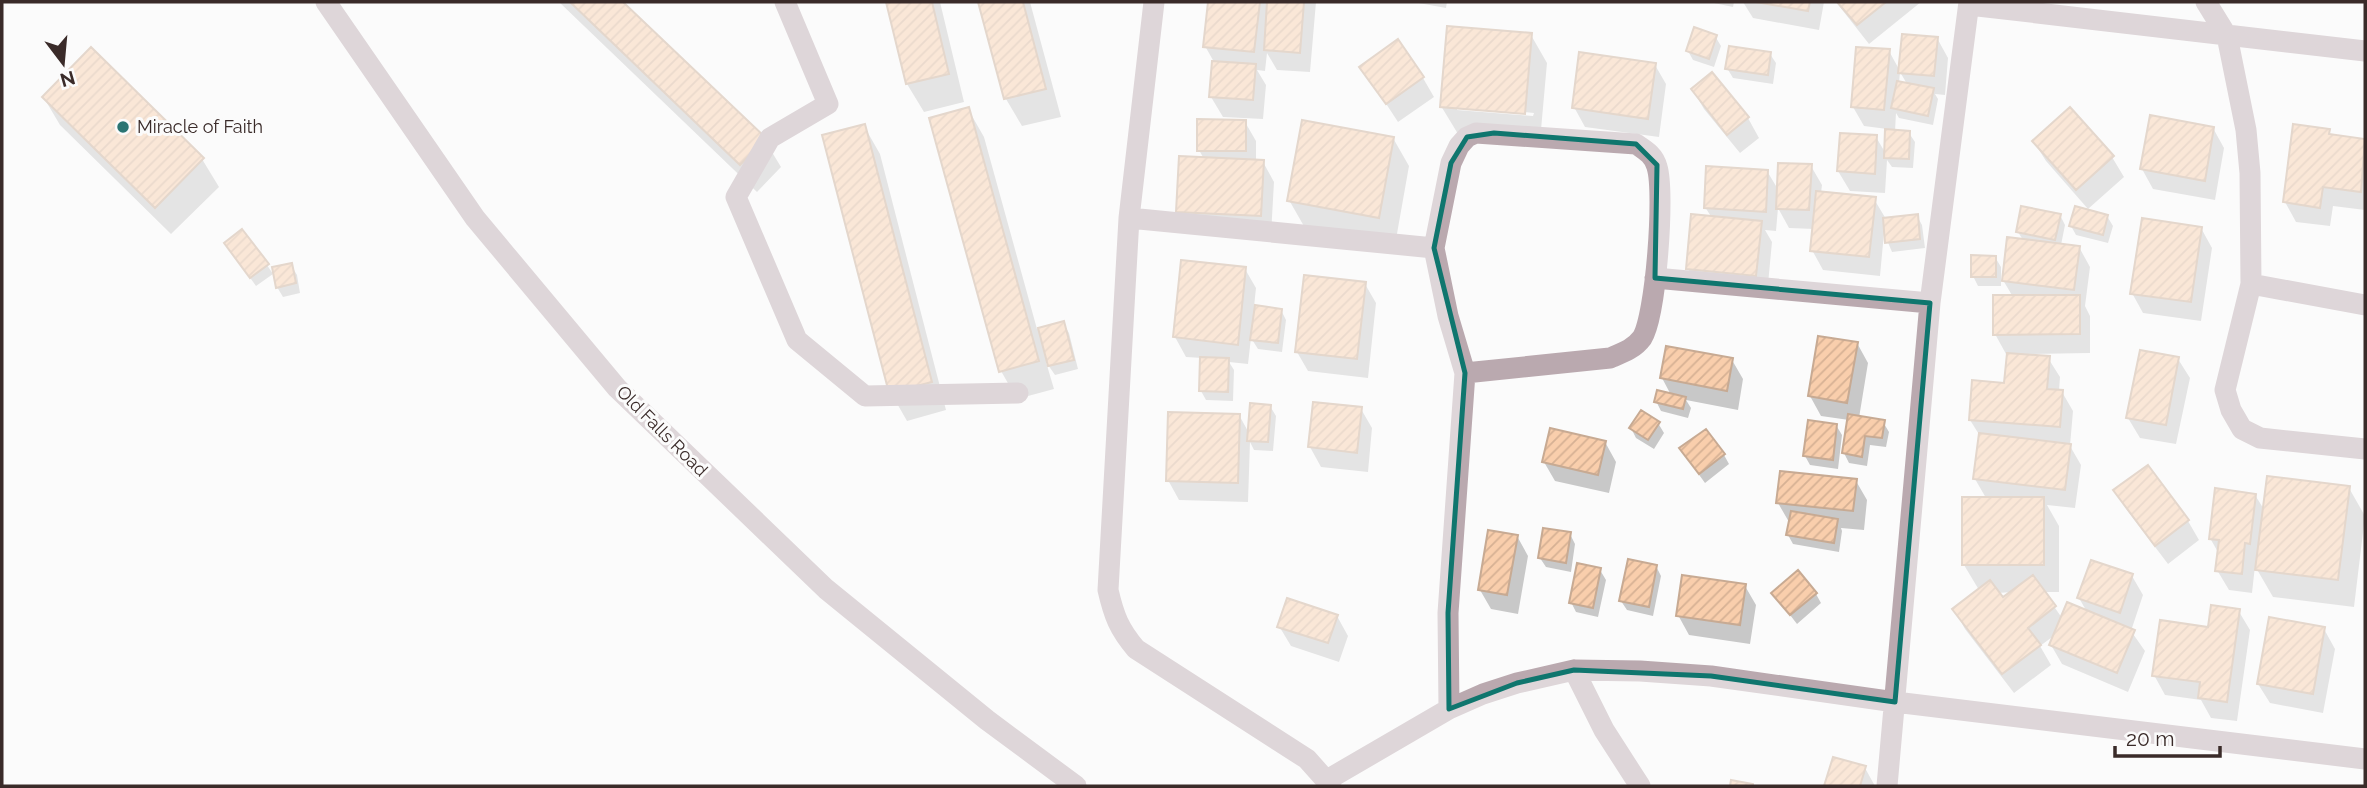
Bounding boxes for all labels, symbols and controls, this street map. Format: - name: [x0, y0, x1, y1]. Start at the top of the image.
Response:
- north arrow: [28, 28, 98, 98]
- text: N: [58, 67, 78, 92]
- place label: Miracle of Faith: [137, 116, 263, 137]
- marker: Miracle of Faith: [115, 119, 131, 135]
- street label: Old Falls Road: [613, 381, 712, 480]
- scale bar: [2115, 714, 2220, 758]
- text: 20 m: [2126, 726, 2174, 751]

